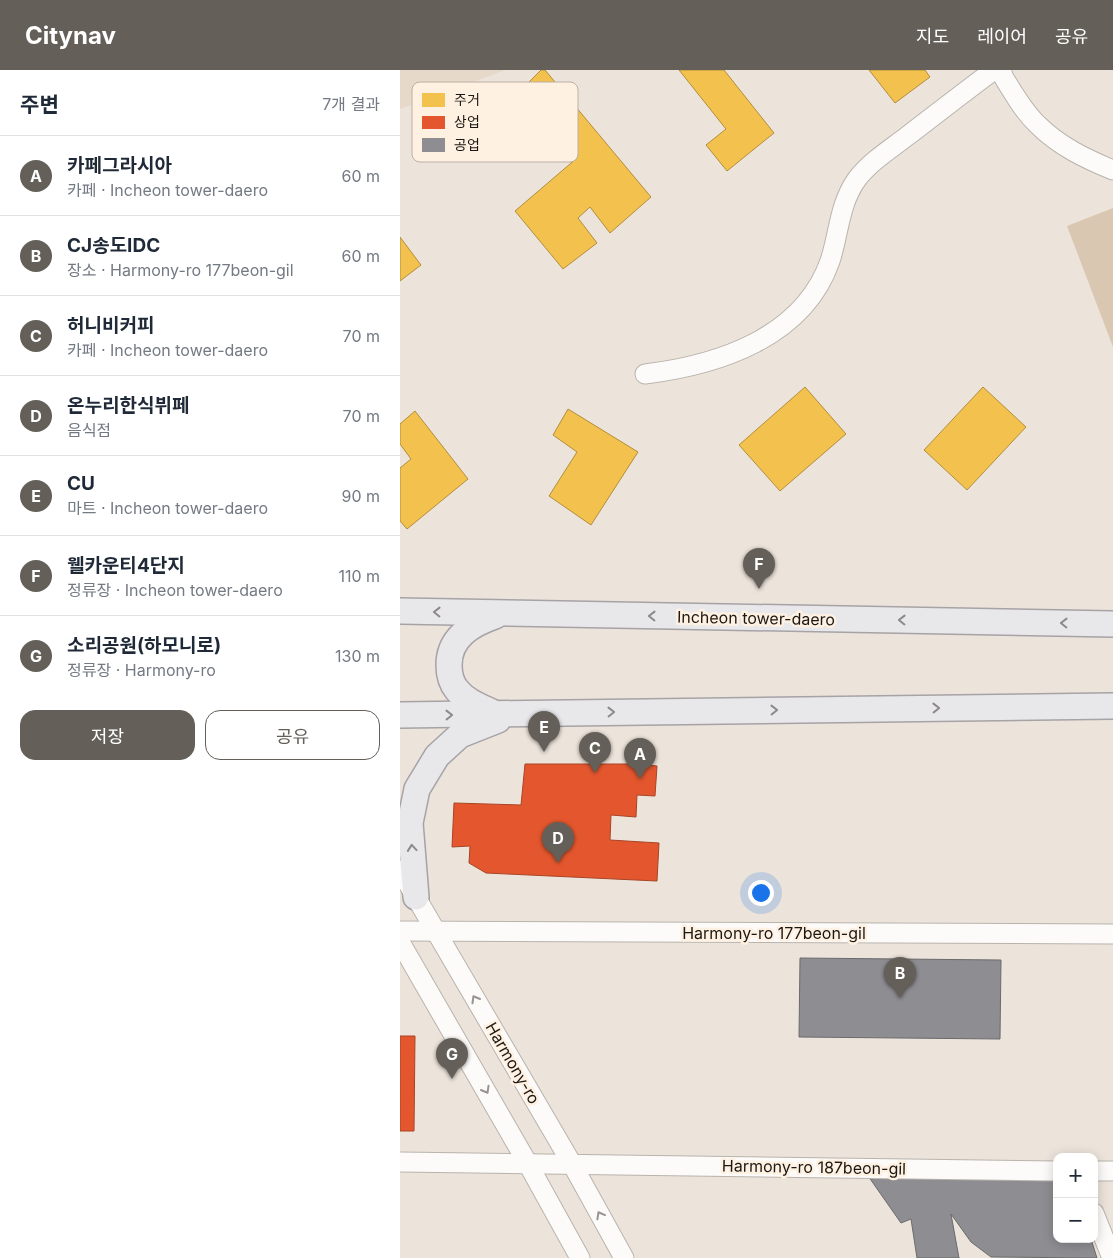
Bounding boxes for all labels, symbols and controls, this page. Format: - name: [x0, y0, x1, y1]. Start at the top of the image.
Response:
- text: Citynav: [25, 21, 116, 50]
- text: 지도: [916, 26, 949, 47]
- text: 레이어: [977, 26, 1027, 47]
- text: 공유: [1055, 26, 1088, 47]
- legend: [412, 82, 578, 162]
- text: 주거: [454, 91, 480, 108]
- text: 주변: [20, 92, 59, 117]
- text: 7개 결과: [322, 94, 380, 114]
- text: 상업: [454, 113, 480, 130]
- text: 공업: [454, 136, 480, 153]
- text: 카페그라시아: [67, 154, 172, 177]
- text: A: [30, 166, 42, 186]
- text: 60 m: [341, 166, 380, 186]
- text: 카페 · Incheon tower-daero: [67, 180, 268, 200]
- text: CJ송도IDC: [67, 234, 160, 257]
- text: B: [31, 246, 41, 266]
- text: 60 m: [341, 246, 380, 266]
- text: 장소 · Harmony-ro 177beon-gil: [67, 260, 294, 280]
- text: 허니비커피: [67, 314, 154, 337]
- text: C: [30, 326, 42, 346]
- text: 70 m: [343, 326, 380, 346]
- text: 카페 · Incheon tower-daero: [67, 340, 268, 360]
- text: 온누리한식뷔페: [67, 394, 189, 417]
- text: D: [30, 406, 42, 426]
- text: 70 m: [343, 406, 380, 426]
- text: 음식점: [67, 420, 111, 440]
- text: CU: [67, 472, 95, 495]
- text: E: [31, 486, 41, 506]
- text: 90 m: [341, 486, 380, 506]
- text: 마트 · Incheon tower-daero: [67, 498, 268, 518]
- pin: F: [743, 548, 775, 589]
- text: 웰카운티4단지: [67, 554, 185, 577]
- text: F: [31, 566, 41, 586]
- text: 110 m: [338, 566, 380, 586]
- text: 정류장 · Incheon tower-daero: [67, 580, 283, 600]
- one-way arrow: [433, 607, 440, 617]
- street label: Incheon tower-daero: [677, 607, 835, 629]
- one-way arrow: [648, 611, 656, 621]
- one-way arrow: [898, 615, 906, 625]
- one-way arrow: [1060, 618, 1068, 628]
- text: 소리공원(하모니로): [67, 634, 221, 657]
- text: G: [30, 646, 42, 666]
- text: 130 m: [335, 646, 380, 666]
- text: 정류장 · Harmony-ro: [67, 660, 216, 680]
- one-way arrow: [932, 703, 940, 713]
- one-way arrow: [770, 705, 778, 715]
- one-way arrow: [608, 707, 615, 717]
- button: 저장: [20, 710, 195, 760]
- button: 공유: [205, 710, 380, 760]
- one-way arrow: [445, 710, 453, 720]
- pin: E: [528, 711, 560, 752]
- pin: C: [579, 732, 611, 773]
- pin: A: [624, 738, 656, 779]
- pin: D: [542, 822, 574, 863]
- one-way arrow: [406, 844, 417, 852]
- your location: [748, 880, 774, 906]
- street label: Harmony-ro 177beon-gil: [682, 923, 866, 943]
- pin: B: [884, 957, 916, 998]
- one-way arrow: [472, 995, 482, 1004]
- street label: Harmony-ro: [482, 1019, 544, 1107]
- pin: G: [436, 1038, 468, 1079]
- one-way arrow: [479, 1084, 489, 1093]
- map controls: [1053, 1153, 1098, 1243]
- button: +: [1053, 1153, 1098, 1198]
- street label: Harmony-ro 187beon-gil: [722, 1155, 906, 1179]
- button: −: [1053, 1198, 1098, 1243]
- one-way arrow: [596, 1212, 606, 1221]

